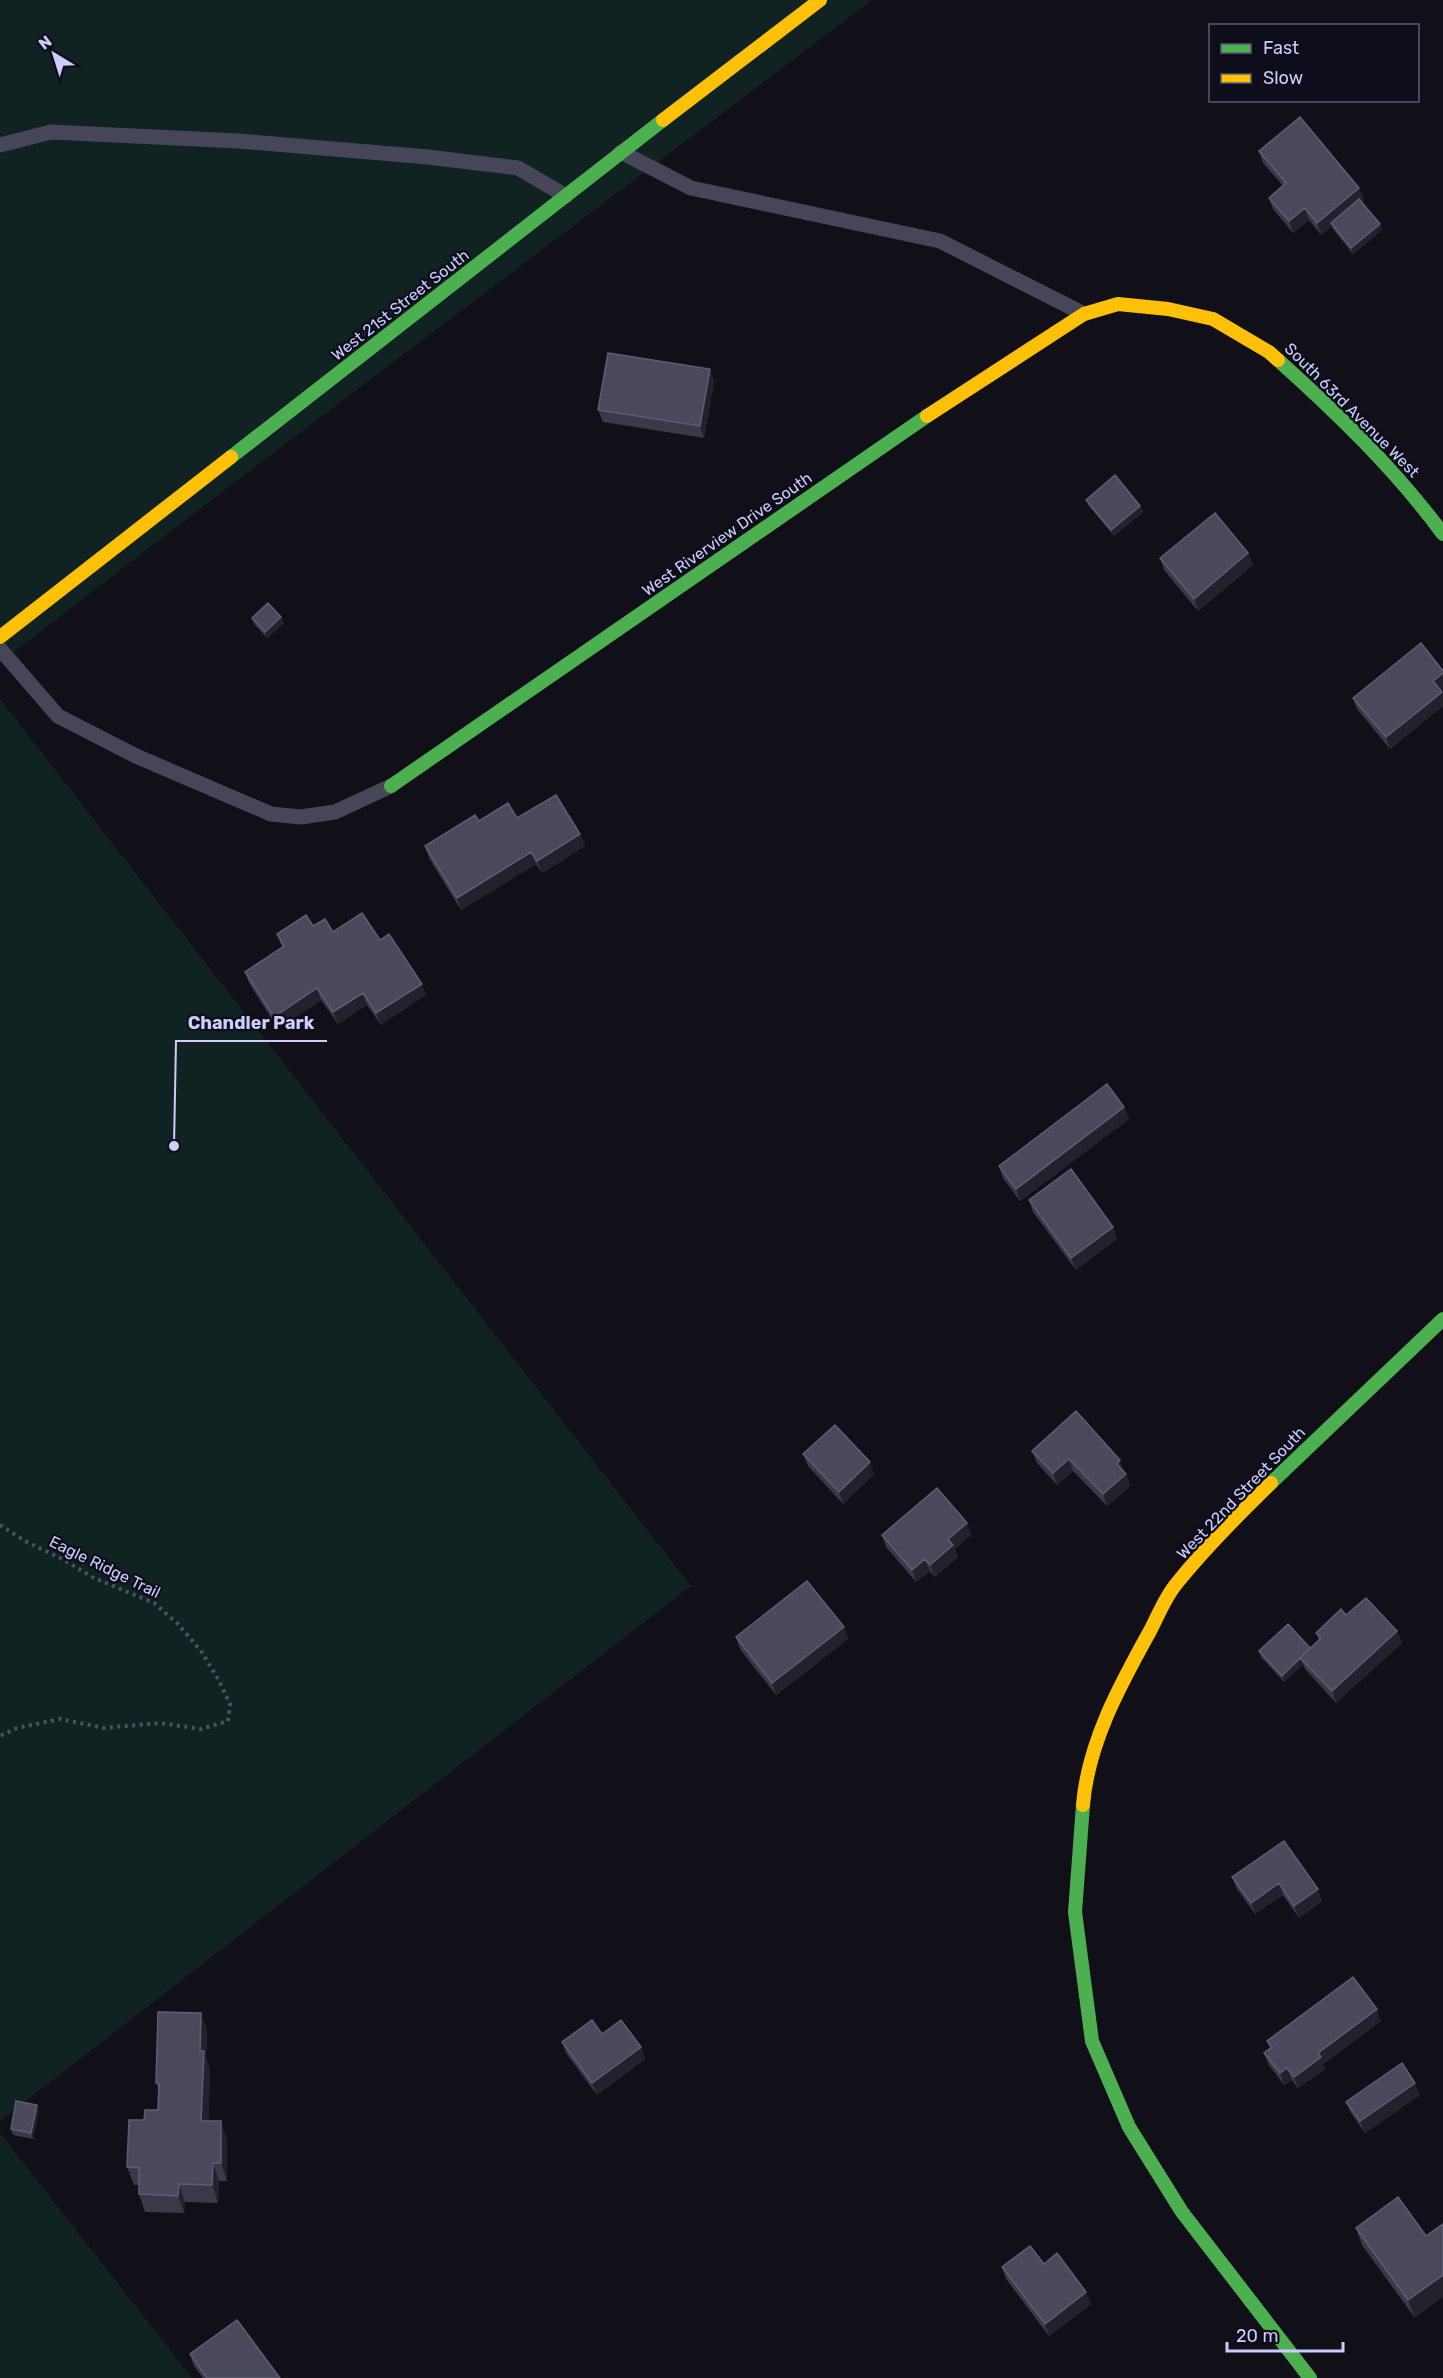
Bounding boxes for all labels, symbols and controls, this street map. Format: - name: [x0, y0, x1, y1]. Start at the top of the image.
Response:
- north arrow: [24, 24, 84, 84]
- legend: [1209, 24, 1419, 102]
- text: N: [35, 32, 55, 54]
- text: Fast: [1263, 37, 1299, 59]
- text: Slow: [1263, 67, 1303, 89]
- street label: West 21st Street South: [327, 245, 473, 365]
- street label: South 63rd Avenue West: [1281, 339, 1423, 481]
- street label: West Riverview Drive South: [638, 468, 816, 600]
- callout: Chandler Park: [176, 1005, 327, 1041]
- text: Chandler Park: [188, 1012, 315, 1034]
- street label: West 22nd Street South: [1173, 1423, 1309, 1563]
- street label: Eagle Ridge Trail: [46, 1532, 164, 1602]
- scale bar: [1227, 2315, 1342, 2353]
- text: 20 m: [1236, 2325, 1278, 2347]

